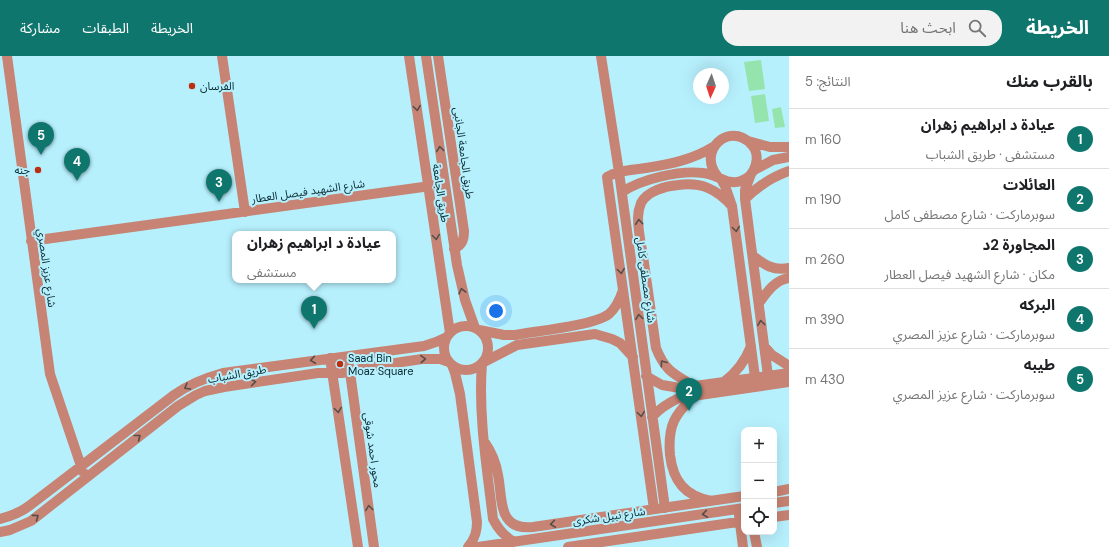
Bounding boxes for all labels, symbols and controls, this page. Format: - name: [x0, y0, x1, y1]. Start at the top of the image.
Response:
- search box: [722, 10, 1002, 46]
- text: الخريطة: [1026, 15, 1089, 40]
- icon: search: [966, 17, 988, 39]
- text: ابحث هنا: [900, 18, 956, 38]
- text: مشاركة: [20, 19, 60, 37]
- text: الطبقات: [82, 19, 129, 37]
- text: الخريطة: [151, 19, 193, 37]
- north arrow: [693, 68, 729, 104]
- text: بالقرب منك: [1006, 70, 1093, 92]
- text: النتائج: 5: [805, 73, 851, 90]
- place label: الفرسان: [200, 79, 234, 93]
- marker: الفرسان: [187, 81, 197, 91]
- one-way arrow: [412, 105, 421, 112]
- street label: طريق الجامعة الجانبى: [451, 106, 477, 200]
- text: عيادة د ابراهيم زهران: [921, 115, 1055, 135]
- pin: 5: [28, 122, 54, 155]
- text: 160 m: [805, 131, 841, 148]
- text: 1: [1078, 131, 1082, 148]
- one-way arrow: [436, 146, 445, 152]
- text: مستشفى · طريق الشباب: [926, 146, 1055, 163]
- pin: 4: [64, 148, 90, 181]
- place label: جنه: [14, 163, 31, 177]
- street label: طريق الجامعة: [429, 163, 453, 223]
- marker: جنه: [33, 165, 43, 175]
- pin: 3: [206, 169, 232, 202]
- text: العائلات: [1003, 175, 1055, 195]
- street label: شارع الشهيد فيصل العطار: [249, 176, 366, 207]
- text: 190 m: [805, 191, 841, 208]
- text: 2: [1076, 191, 1084, 208]
- text: سوبرماركت · شارع مصطفى كامل: [885, 206, 1055, 223]
- one-way arrow: [634, 219, 643, 225]
- one-way arrow: [731, 226, 740, 232]
- street label: شارع عزيز المصري: [32, 228, 60, 309]
- popup: [232, 231, 396, 283]
- text: عيادة د ابراهيم زهران: [247, 233, 381, 253]
- one-way arrow: [431, 234, 440, 240]
- text: المجاورة 2د: [982, 235, 1055, 255]
- street label: شارع مصطفى كامل: [632, 236, 659, 324]
- text: 260 m: [805, 251, 845, 268]
- text: 3: [1076, 251, 1084, 268]
- text: مستشفى: [247, 264, 297, 281]
- text: مكان · شارع الشهيد فيصل العطار: [884, 266, 1055, 283]
- one-way arrow: [616, 268, 625, 274]
- one-way arrow: [459, 288, 467, 294]
- text: البركه: [1019, 295, 1055, 315]
- pin: 1: [301, 296, 327, 329]
- your location: [486, 301, 506, 321]
- text: 390 m: [805, 311, 844, 328]
- text: 4: [1076, 311, 1084, 328]
- one-way arrow: [635, 314, 644, 320]
- one-way arrow: [757, 320, 766, 326]
- text: سوبرماركت · شارع عزيز المصري: [893, 326, 1055, 343]
- place label: Saad Bin Moaz Square: [348, 351, 413, 378]
- one-way arrow: [420, 354, 426, 363]
- one-way arrow: [310, 355, 316, 364]
- text: طيبه: [1024, 355, 1055, 375]
- marker: Saad Bin Moaz Square: [335, 359, 345, 369]
- one-way arrow: [661, 360, 668, 367]
- street label: طريق الشباب: [207, 362, 267, 386]
- text: 430 m: [805, 371, 845, 388]
- text: 5: [1076, 371, 1084, 388]
- one-way arrow: [250, 378, 256, 387]
- pin: 2: [676, 378, 702, 411]
- one-way arrow: [184, 382, 191, 390]
- text: سوبرماركت · شارع عزيز المصري: [893, 386, 1055, 403]
- one-way arrow: [333, 407, 342, 414]
- street label: محور احمد شوقى: [361, 411, 385, 489]
- one-way arrow: [636, 411, 645, 417]
- map controls: [741, 427, 777, 535]
- button: +: [741, 427, 777, 463]
- one-way arrow: [134, 435, 141, 442]
- button: −: [741, 463, 777, 499]
- button: locate: [741, 499, 777, 535]
- street label: شارع نبيل شكرى: [572, 504, 647, 529]
- one-way arrow: [365, 505, 374, 511]
- one-way arrow: [702, 509, 708, 518]
- one-way arrow: [31, 515, 38, 522]
- one-way arrow: [550, 519, 556, 528]

